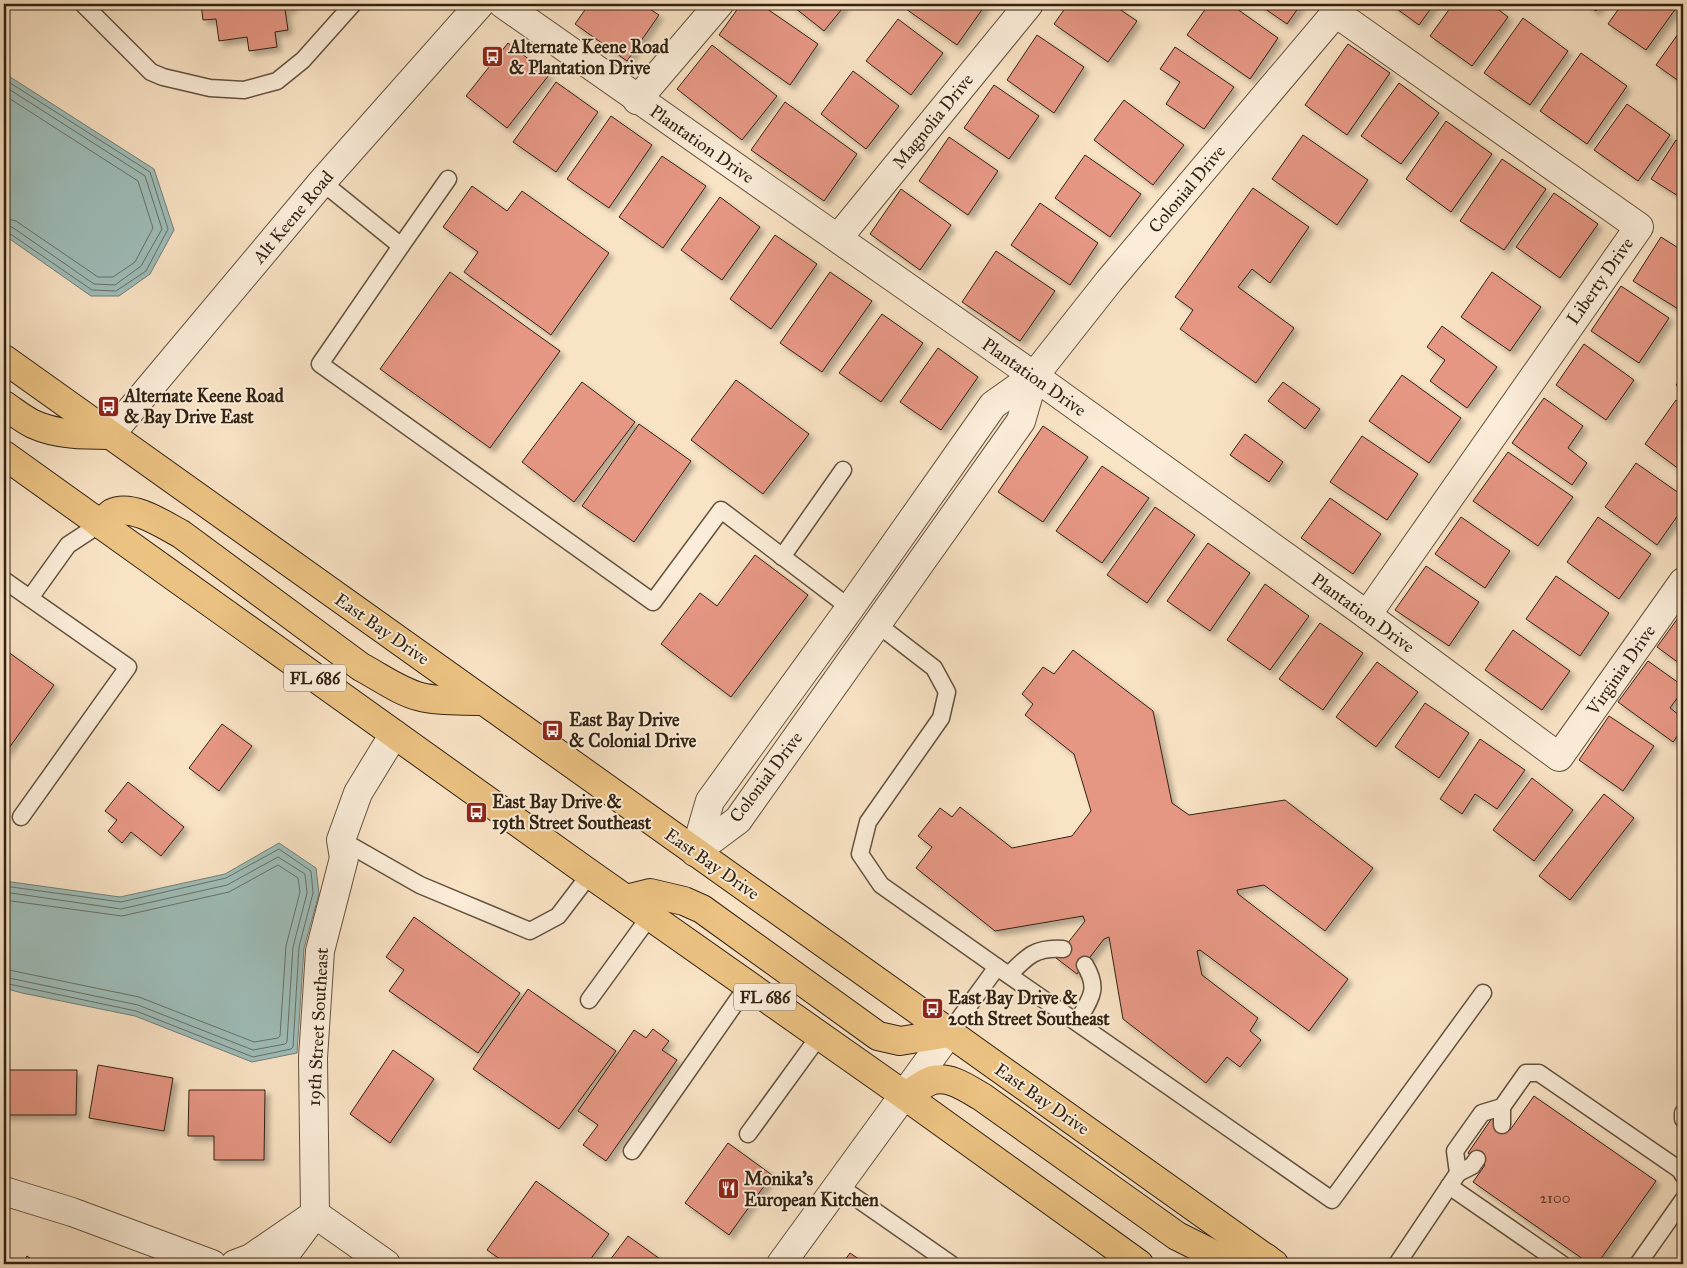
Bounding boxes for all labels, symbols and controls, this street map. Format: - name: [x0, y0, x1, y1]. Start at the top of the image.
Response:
- place label: Alternate Keene Road & Plantation Drive: [508, 36, 670, 79]
- bus stop icon: Alternate Keene Road & Plantation Drive: [481, 45, 505, 69]
- street label: Magnolia Drive: [888, 69, 979, 174]
- street label: Plantation Drive: [646, 100, 758, 188]
- street label: Colonial Drive: [1144, 141, 1230, 237]
- street label: Alt Keene Road: [247, 166, 338, 269]
- street label: Liberty Drive: [1562, 233, 1638, 329]
- street label: Plantation Drive: [978, 333, 1090, 421]
- place label: Alternate Keene Road & Bay Drive East: [123, 385, 285, 429]
- bus stop icon: Alternate Keene Road & Bay Drive East: [96, 394, 120, 418]
- street label: Plantation Drive: [1307, 568, 1419, 658]
- street label: East Bay Drive: [330, 588, 434, 670]
- street label: Virginia Drive: [1581, 621, 1661, 721]
- road number: FL 686: [284, 664, 346, 691]
- place label: East Bay Drive & Colonial Drive: [569, 709, 697, 752]
- bus stop icon: East Bay Drive & Colonial Drive: [541, 718, 565, 742]
- street label: Colonial Drive: [725, 727, 807, 827]
- place label: East Bay Drive & 19th Street Southeast: [492, 791, 652, 835]
- bus stop icon: East Bay Drive & 19th Street Southeast: [464, 800, 488, 824]
- street label: East Bay Drive: [660, 823, 764, 905]
- street label: 19th Street Southeast: [303, 946, 333, 1107]
- road number: FL 686: [734, 984, 796, 1010]
- place label: East Bay Drive & 20th Street Southeast: [948, 987, 1110, 1030]
- bus stop icon: East Bay Drive & 20th Street Southeast: [920, 996, 944, 1020]
- street label: East Bay Drive: [990, 1058, 1094, 1140]
- place label: Monika's European Kitchen: [744, 1168, 879, 1212]
- restaurant icon: Monika's European Kitchen: [716, 1177, 740, 1201]
- house number: 2100: [1540, 1189, 1570, 1207]

